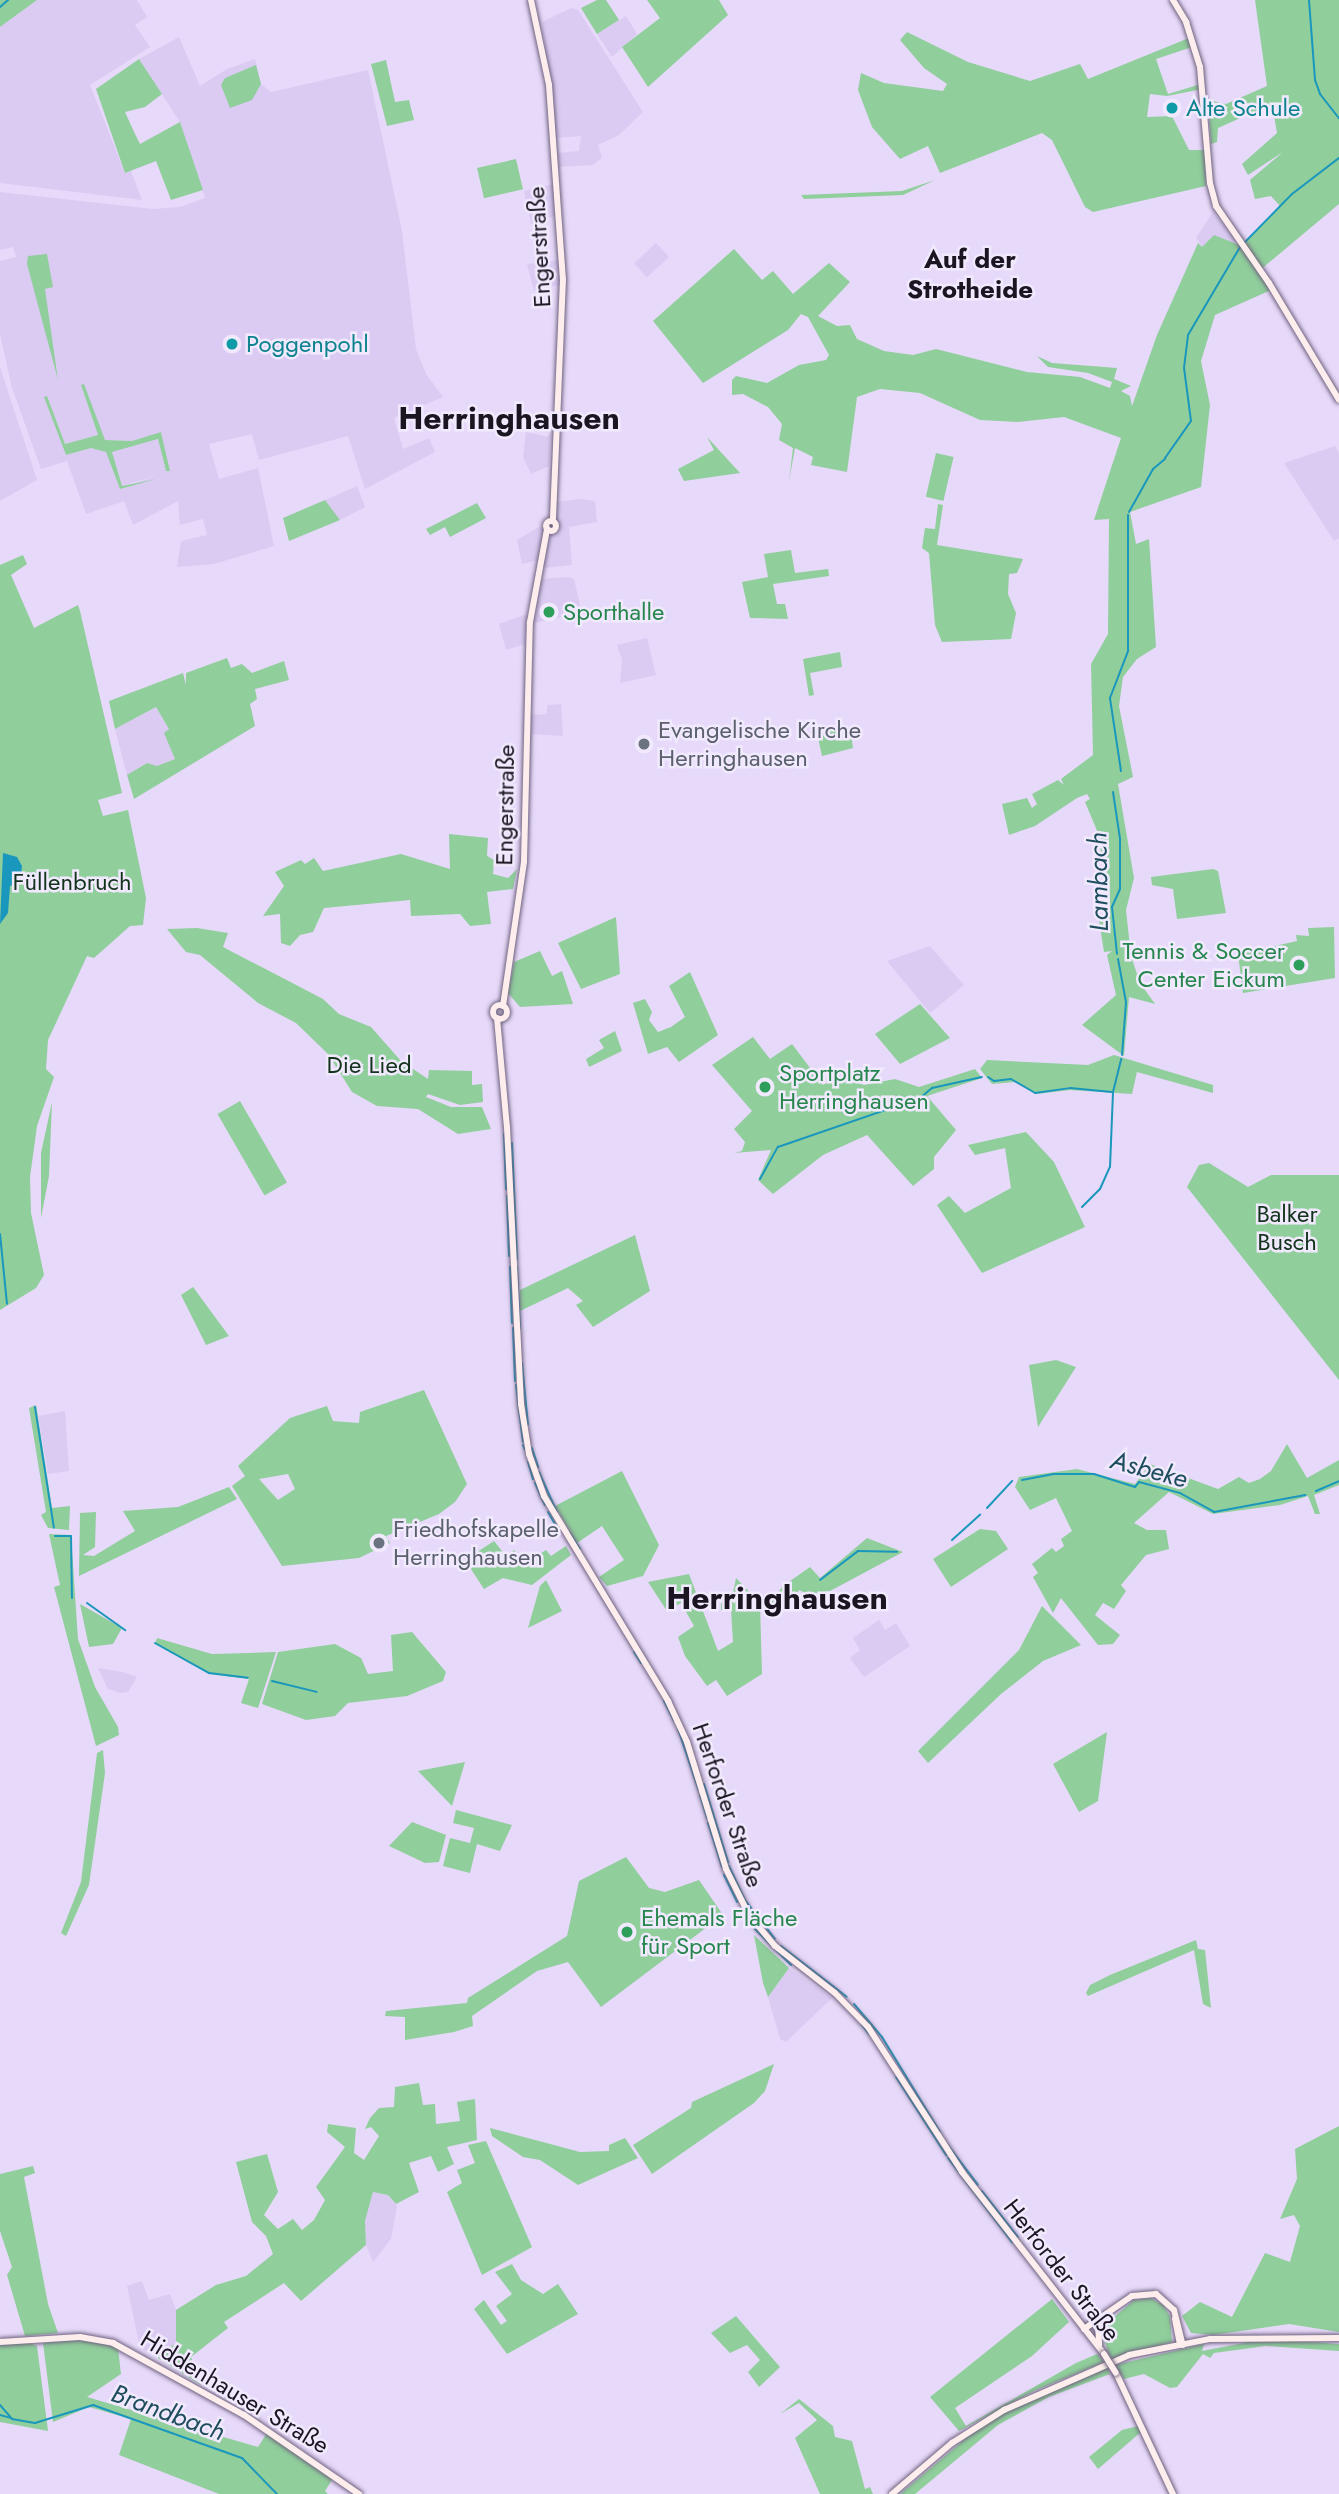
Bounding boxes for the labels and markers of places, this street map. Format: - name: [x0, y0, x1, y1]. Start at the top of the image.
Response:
- place label: Alte Schule: [1186, 94, 1300, 122]
- marker: Alte Schule: [1164, 100, 1180, 116]
- place label: Poggenpohl: [246, 330, 369, 358]
- marker: Poggenpohl: [224, 336, 240, 352]
- place label: Sporthalle: [563, 598, 664, 626]
- marker: Sporthalle: [541, 604, 557, 620]
- place label: Evangelische Kirche Herringhausen: [658, 716, 861, 772]
- marker: Evangelische Kirche Herringhausen: [636, 736, 652, 752]
- place label: Tennis & Soccer Center Eickum: [1122, 937, 1285, 993]
- marker: Tennis & Soccer Center Eickum: [1291, 957, 1307, 973]
- place label: Sportplatz Herringhausen: [779, 1059, 929, 1115]
- marker: Sportplatz Herringhausen: [757, 1079, 773, 1095]
- place label: Friedhofskapelle Herringhausen: [393, 1515, 559, 1571]
- marker: Friedhofskapelle Herringhausen: [371, 1535, 387, 1551]
- place label: Ehemals Fläche für Sport: [641, 1904, 797, 1960]
- marker: Ehemals Fläche für Sport: [619, 1924, 635, 1940]

